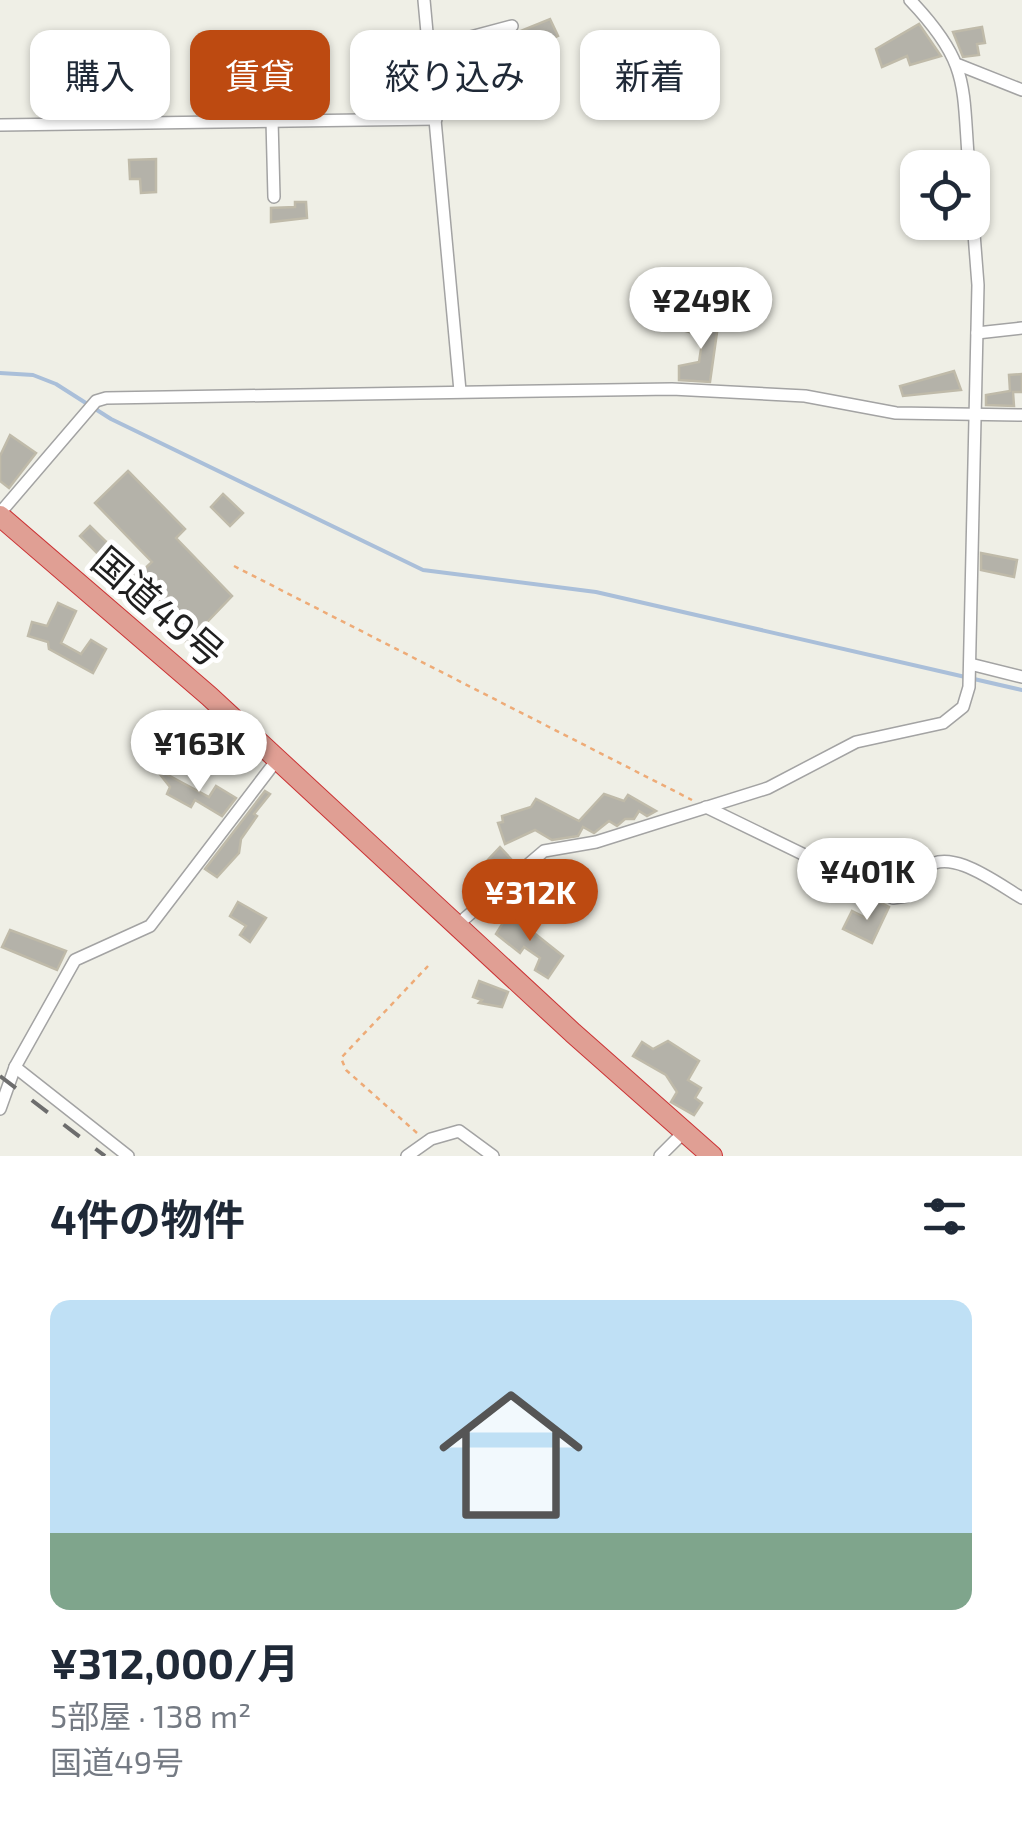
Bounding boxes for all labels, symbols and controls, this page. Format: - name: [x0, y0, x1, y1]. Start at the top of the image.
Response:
- chip: 購入: [30, 30, 170, 120]
- chip: 賃貸: [190, 30, 330, 120]
- chip: 絞り込み: [350, 30, 560, 120]
- chip: 新着: [580, 30, 720, 120]
- map controls: [900, 150, 990, 240]
- button: locate: [900, 150, 990, 240]
- pin: ¥249K: [631, 267, 771, 352]
- text: ¥249K: [651, 280, 751, 318]
- street label: 国道49号: [84, 536, 234, 676]
- pin: ¥163K: [129, 710, 269, 795]
- text: ¥163K: [153, 723, 245, 761]
- pin: ¥401K: [797, 838, 937, 923]
- text: ¥401K: [819, 851, 915, 889]
- pin: ¥312K: [460, 859, 600, 944]
- text: ¥312K: [484, 872, 576, 910]
- icon: filters: [917, 1189, 972, 1244]
- text: 4件の物件: [50, 1193, 245, 1243]
- icon: home: [421, 1365, 601, 1545]
- text: ¥312,000/月: [50, 1637, 299, 1687]
- text: 5部屋 · 138 m²: [50, 1696, 251, 1734]
- text: 国道49号: [50, 1742, 184, 1780]

